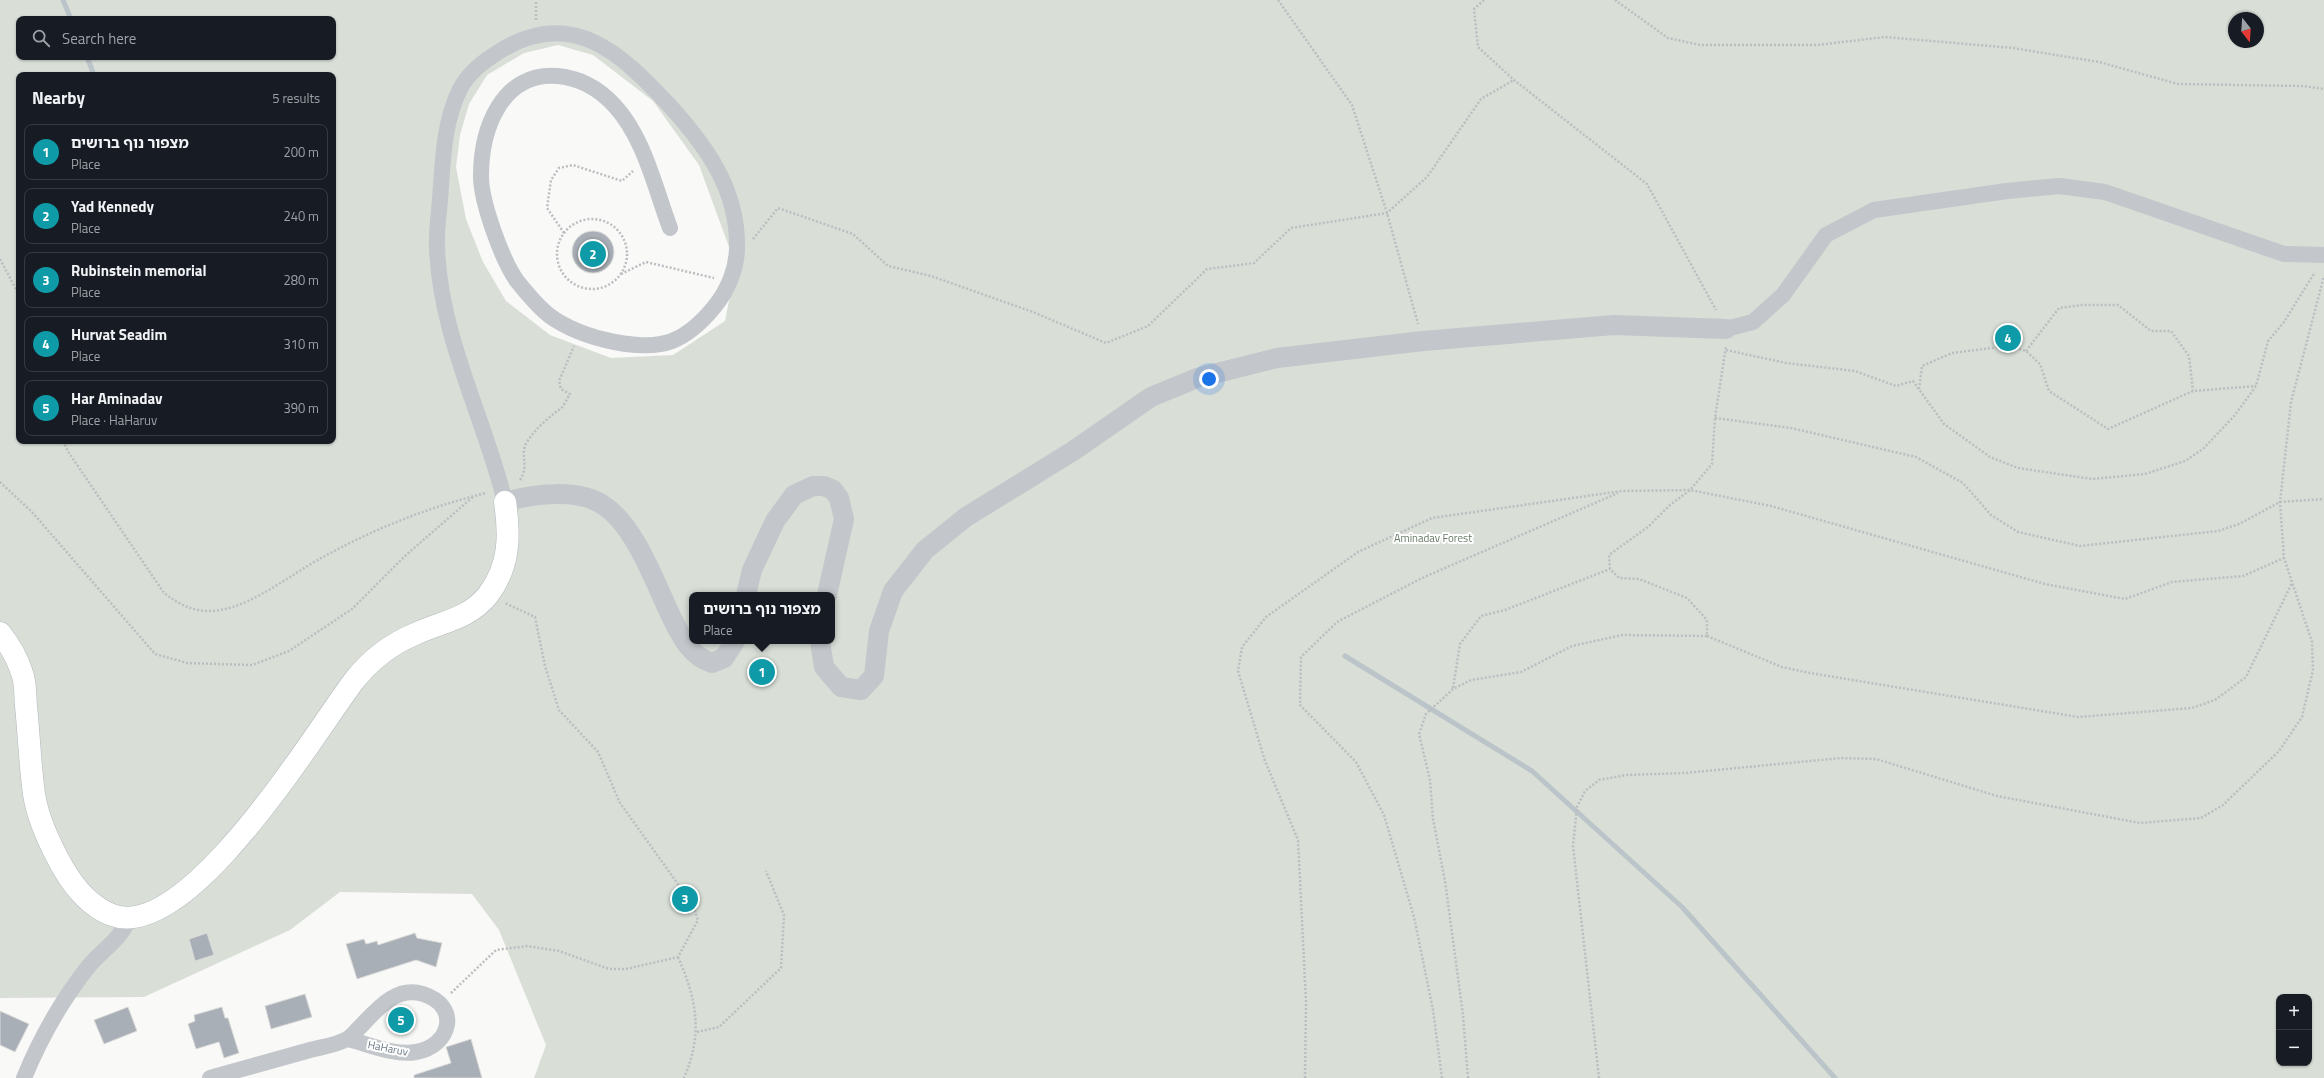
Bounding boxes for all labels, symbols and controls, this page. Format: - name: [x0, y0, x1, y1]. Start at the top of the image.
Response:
- north arrow: [2228, 12, 2264, 48]
- search box: [16, 16, 336, 60]
- icon: search: [30, 27, 52, 49]
- text: Search here: [62, 27, 136, 50]
- text: Nearby: [32, 85, 85, 111]
- text: 5 results: [272, 88, 320, 108]
- text: מצפור נוף ברושים: [71, 131, 189, 154]
- text: 1: [42, 142, 50, 162]
- text: 200 m: [283, 142, 319, 162]
- text: Place: [71, 154, 100, 174]
- text: Yad Kennedy: [71, 195, 154, 218]
- text: 2: [42, 206, 50, 226]
- text: 240 m: [283, 206, 319, 226]
- text: Place: [71, 218, 100, 238]
- pin: 2: [580, 239, 606, 269]
- text: Rubinstein memorial: [71, 259, 207, 282]
- text: 3: [42, 270, 50, 290]
- text: 280 m: [283, 270, 319, 290]
- text: Place: [71, 282, 100, 302]
- text: Hurvat Seadim: [71, 323, 167, 346]
- pin: 4: [1995, 323, 2021, 353]
- text: 4: [42, 334, 50, 354]
- text: 310 m: [283, 334, 319, 354]
- text: Place: [71, 346, 100, 366]
- your location: [1199, 369, 1219, 389]
- text: Har Aminadav: [71, 387, 162, 410]
- text: 5: [42, 398, 50, 418]
- text: 390 m: [283, 398, 319, 418]
- text: Place · HaHaruv: [71, 410, 157, 430]
- park label: Aminadav Forest: [1394, 530, 1472, 546]
- popup: [689, 592, 835, 644]
- text: מצפור נוף ברושים: [703, 597, 821, 620]
- text: Place: [703, 620, 733, 640]
- pin: 1: [749, 657, 775, 687]
- pin: 3: [672, 884, 698, 914]
- map controls: [2276, 994, 2312, 1066]
- button: +: [2276, 994, 2312, 1030]
- pin: 5: [388, 1005, 414, 1035]
- button: −: [2276, 1030, 2312, 1066]
- street label: HaHaruv: [366, 1036, 410, 1060]

